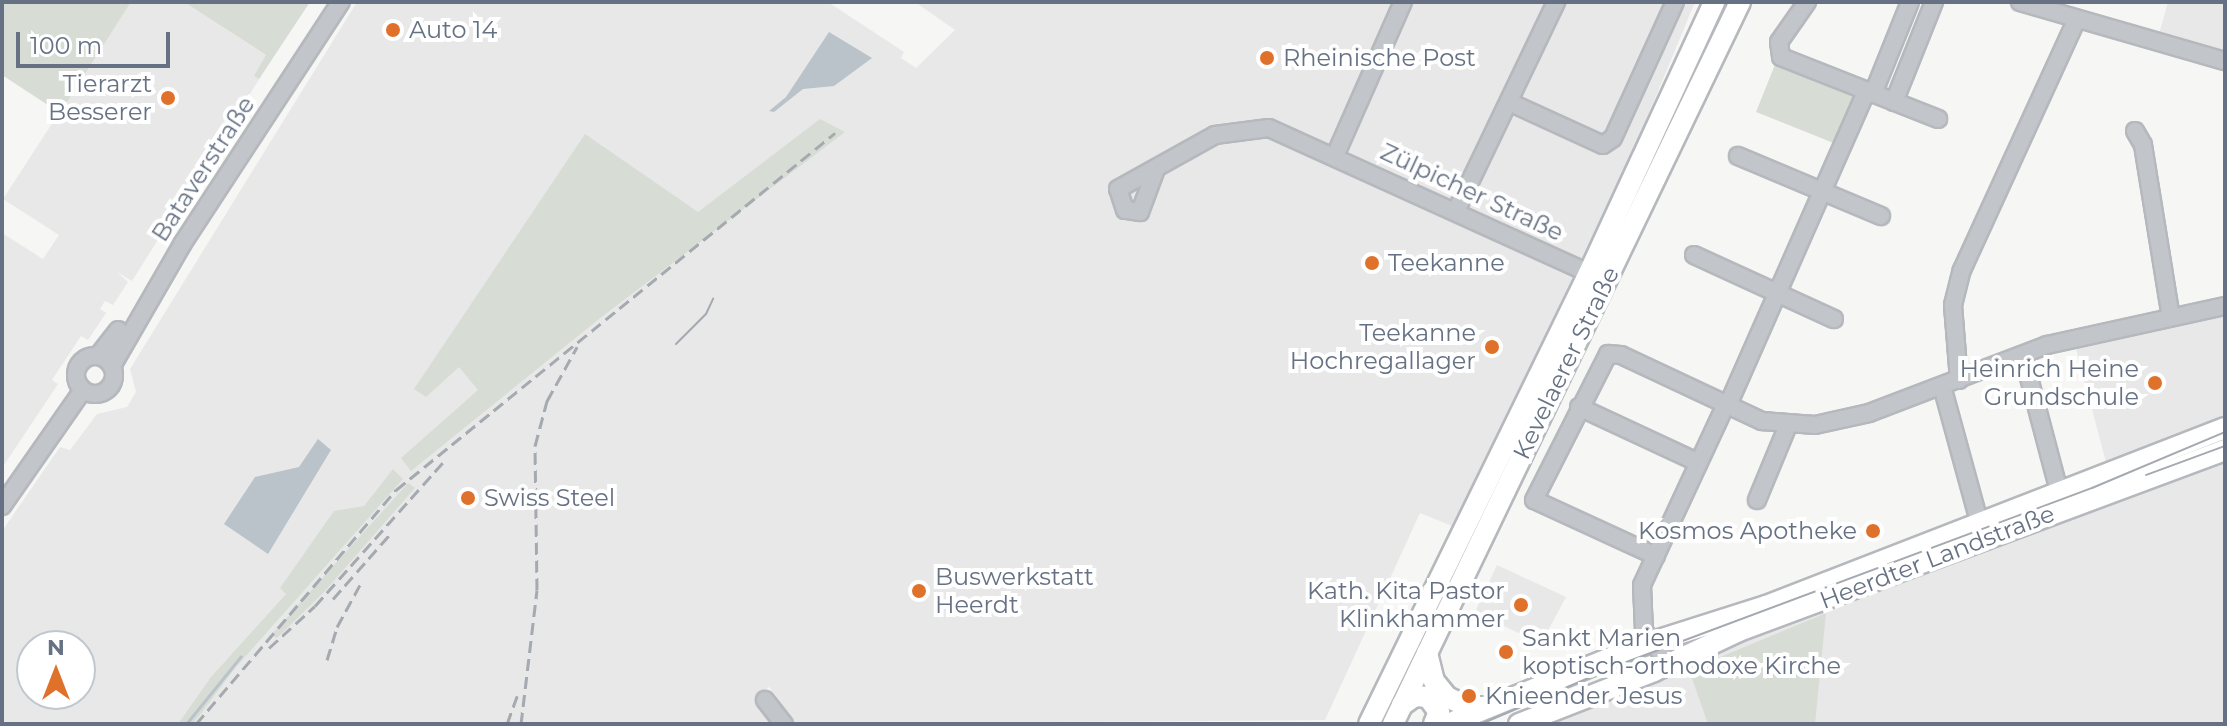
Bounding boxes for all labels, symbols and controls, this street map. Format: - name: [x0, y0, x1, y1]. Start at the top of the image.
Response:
- scale bar: [20, 16, 174, 66]
- place label: Auto 14: [409, 16, 497, 44]
- marker: Auto 14: [384, 21, 402, 39]
- text: 100 m: [30, 31, 102, 60]
- place label: Rheinische Post: [1283, 44, 1476, 72]
- marker: Rheinische Post: [1258, 49, 1276, 67]
- place label: Tierarzt Besserer: [48, 70, 152, 126]
- marker: Tierarzt Besserer: [159, 89, 177, 107]
- street label: Bataverstraße: [145, 91, 261, 247]
- street label: Zülpicher Straße: [1376, 137, 1568, 247]
- place label: Teekanne: [1388, 249, 1505, 277]
- marker: Teekanne: [1363, 254, 1381, 272]
- street label: Kevelaerer Straße: [1507, 262, 1625, 464]
- place label: Teekanne Hochregallager: [1290, 319, 1476, 375]
- marker: Teekanne Hochregallager: [1483, 338, 1501, 356]
- place label: Heinrich Heine Grundschule: [1959, 355, 2139, 411]
- marker: Heinrich Heine Grundschule: [2146, 374, 2164, 392]
- place label: Swiss Steel: [484, 484, 615, 512]
- marker: Swiss Steel: [459, 489, 477, 507]
- street label: Heerdter Landstraße: [1816, 499, 2058, 615]
- place label: Kosmos Apotheke: [1638, 517, 1857, 545]
- marker: Kosmos Apotheke: [1864, 522, 1882, 540]
- place label: Buswerkstatt Heerdt: [935, 563, 1094, 619]
- place label: Kath. Kita Pastor Klinkhammer: [1307, 577, 1505, 633]
- marker: Buswerkstatt Heerdt: [910, 582, 928, 600]
- marker: Kath. Kita Pastor Klinkhammer: [1512, 596, 1530, 614]
- place label: Sankt Marien koptisch-orthodoxe Kirche: [1522, 624, 1841, 680]
- north arrow: [16, 630, 96, 710]
- text: N: [47, 634, 65, 661]
- marker: Sankt Marien koptisch-orthodoxe Kirche: [1497, 643, 1515, 661]
- place label: Knieender Jesus: [1485, 682, 1682, 710]
- marker: Knieender Jesus: [1460, 687, 1478, 705]

